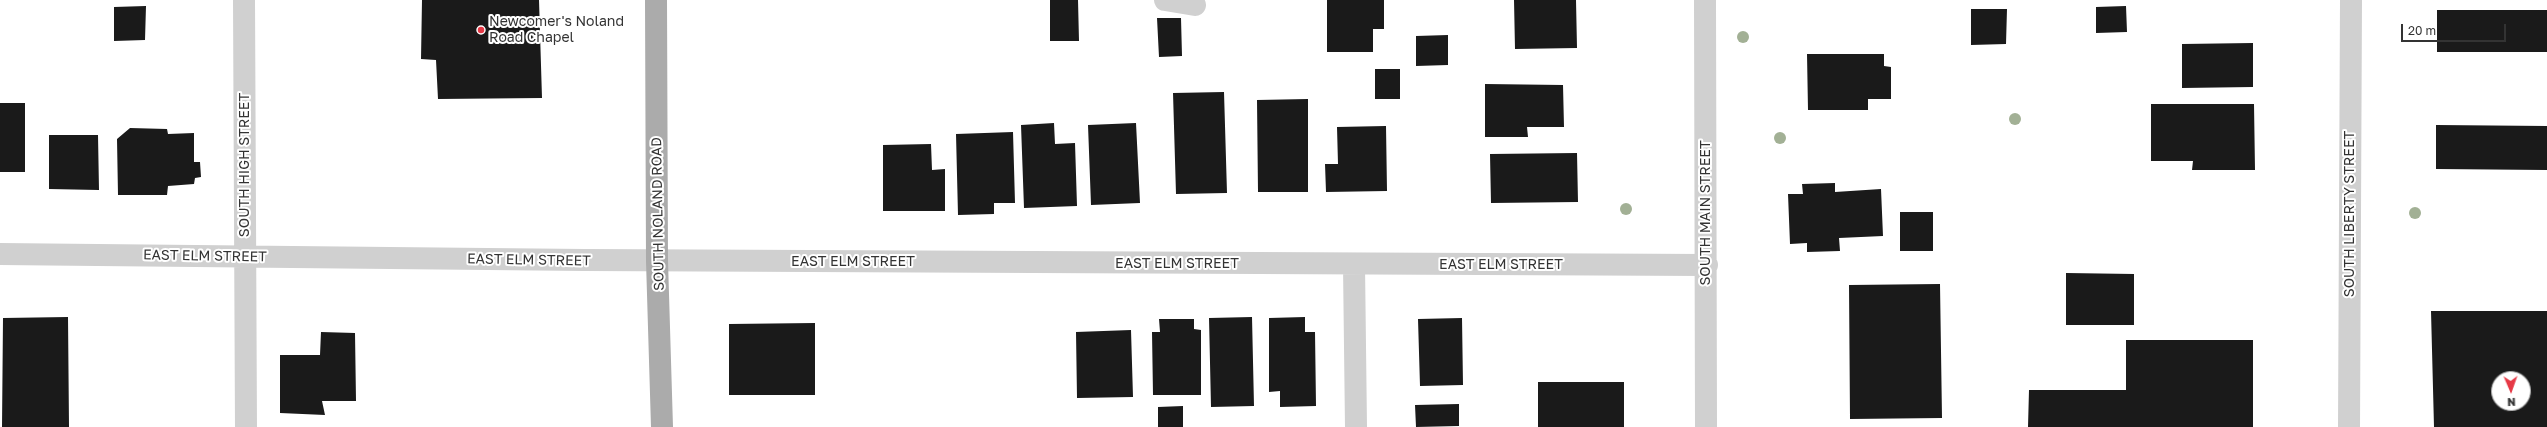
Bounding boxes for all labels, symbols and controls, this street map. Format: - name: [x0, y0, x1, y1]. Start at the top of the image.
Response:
- place label: Newcomer's Noland Road Chapel: [489, 14, 624, 46]
- scale bar: [2403, 16, 2508, 42]
- text: 20 m: [2408, 23, 2436, 38]
- marker: Newcomer's Noland Road Chapel: [476, 25, 486, 35]
- street label: SOUTH HIGH STREET: [237, 93, 253, 237]
- street label: SOUTH LIBERTY STREET: [2342, 131, 2358, 297]
- street label: SOUTH NOLAND ROAD: [648, 137, 668, 291]
- street label: SOUTH MAIN STREET: [1698, 140, 1714, 286]
- street label: EAST ELM STREET: [143, 247, 267, 265]
- street label: EAST ELM STREET: [467, 251, 591, 269]
- street label: EAST ELM STREET: [791, 254, 915, 270]
- street label: EAST ELM STREET: [1115, 256, 1239, 272]
- street label: EAST ELM STREET: [1439, 257, 1563, 273]
- north arrow: [2491, 371, 2531, 411]
- text: N: [2507, 396, 2516, 409]

